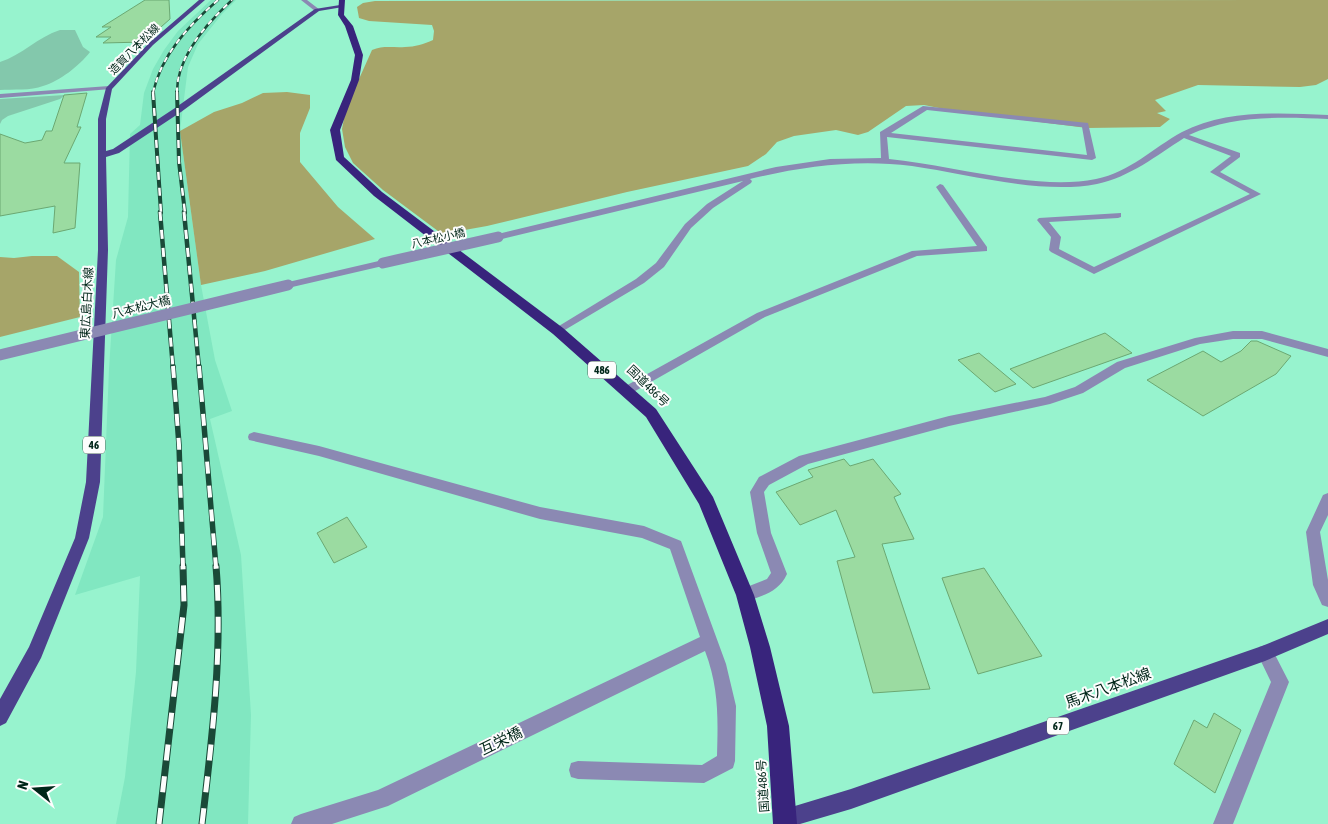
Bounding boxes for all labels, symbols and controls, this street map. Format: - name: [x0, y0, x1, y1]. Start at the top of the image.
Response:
- street label: 造賀八本松線: [106, 21, 162, 77]
- street label: 八本松小橋: [410, 226, 466, 250]
- street label: 東広島白木線: [78, 267, 96, 339]
- street label: 八本松大橋: [110, 293, 172, 321]
- road number: 486: [588, 362, 616, 378]
- street label: 国道486号: [624, 363, 672, 409]
- road number: 46: [83, 436, 105, 454]
- street label: 馬木八本松線: [1063, 664, 1153, 711]
- road number: 67: [1047, 718, 1069, 734]
- street label: 互栄橋: [477, 723, 525, 758]
- street label: 国道486号: [754, 759, 772, 813]
- north arrow: [10, 764, 60, 814]
- text: N: [14, 779, 31, 791]

